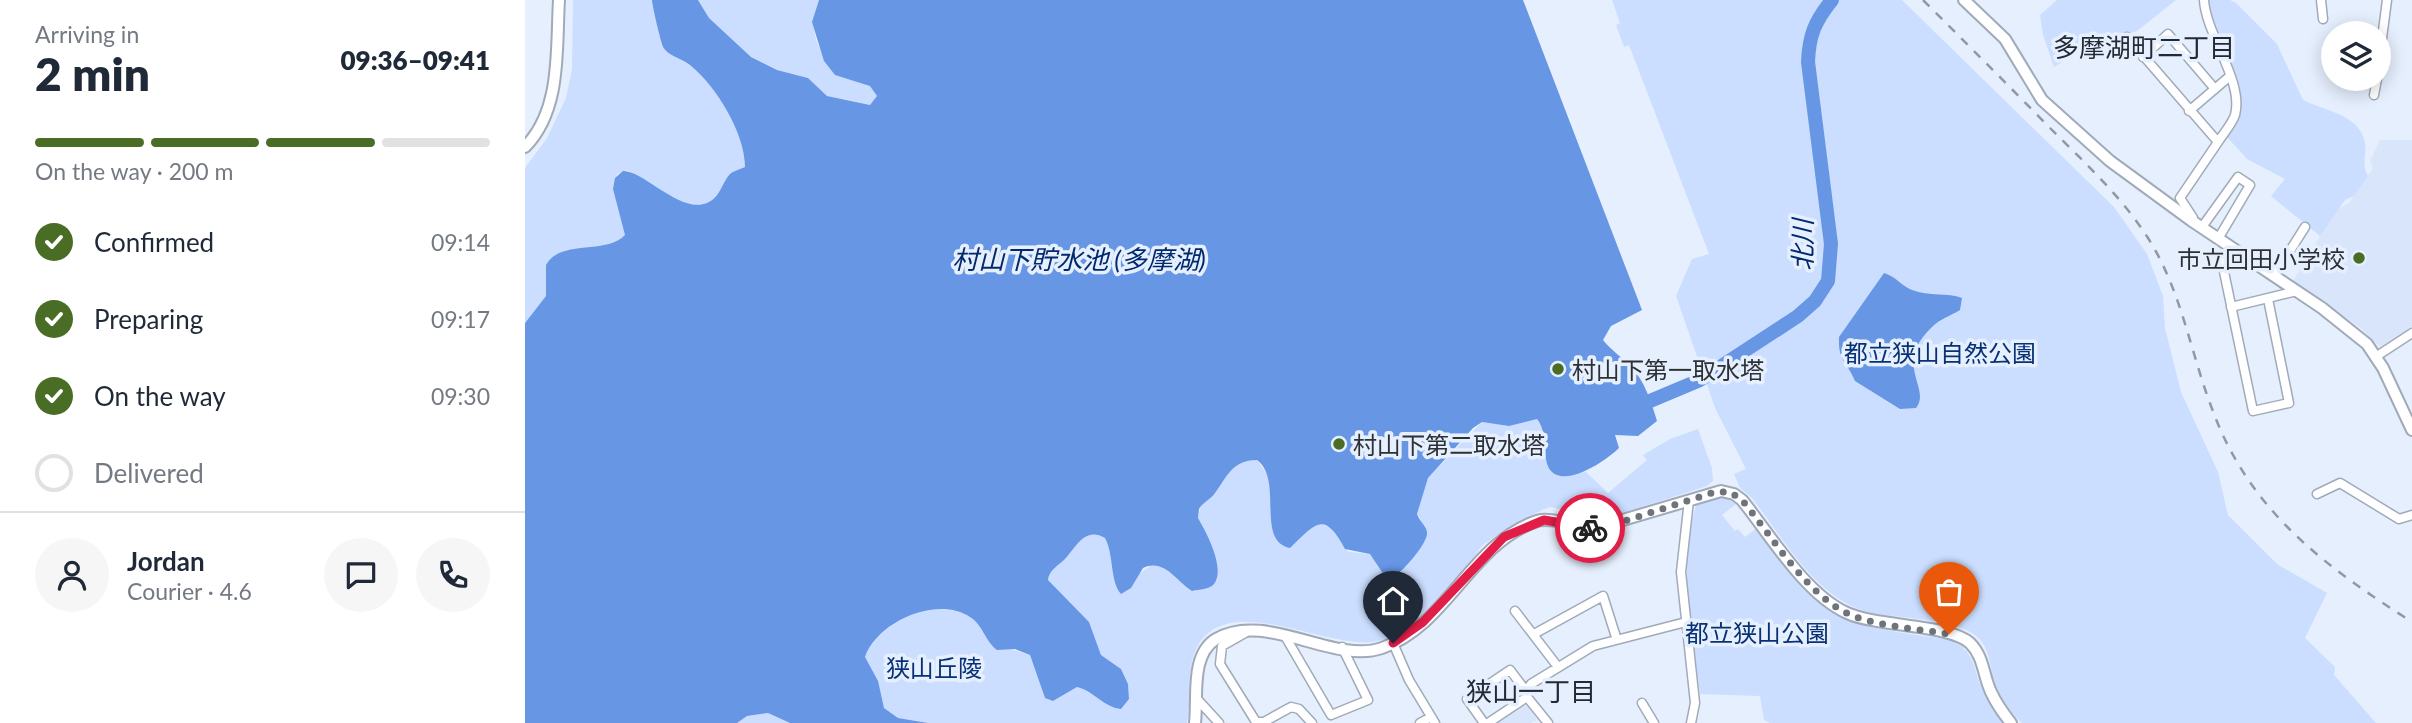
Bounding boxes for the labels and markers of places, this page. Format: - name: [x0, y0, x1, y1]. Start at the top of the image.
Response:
- place label: 市立回田小学校: [2177, 244, 2345, 273]
- marker: 市立回田小学校: [2351, 250, 2367, 266]
- place label: 村山下第一取水塔: [1572, 355, 1764, 384]
- marker: 村山下第一取水塔: [1550, 361, 1566, 377]
- place label: 村山下第二取水塔: [1353, 430, 1545, 459]
- marker: 村山下第二取水塔: [1331, 436, 1347, 452]
- pin: [1919, 562, 1979, 634]
- pin: [1363, 571, 1423, 643]

